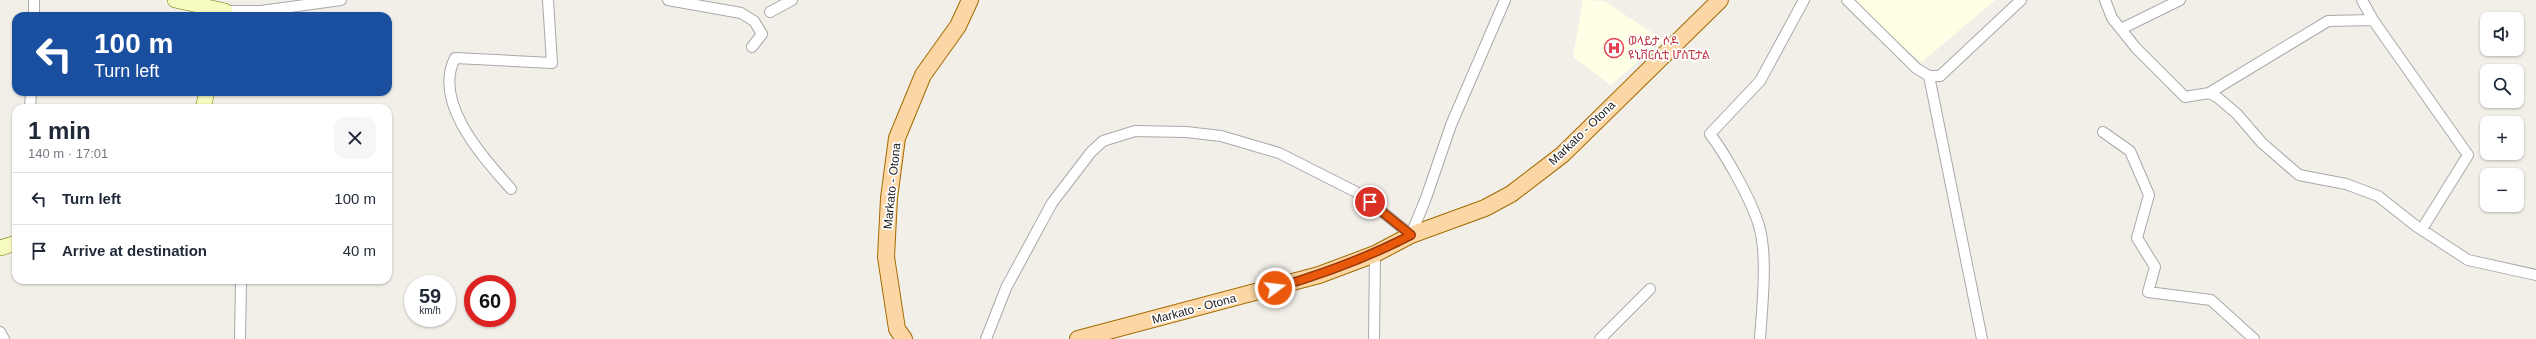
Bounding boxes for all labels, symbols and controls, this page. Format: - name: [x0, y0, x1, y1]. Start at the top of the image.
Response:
- map controls: [2480, 12, 2524, 212]
- button: sound: [2480, 12, 2524, 56]
- icon: left: [28, 28, 80, 80]
- text: 100 m: [94, 28, 173, 59]
- place label: ወላይታ ሶዶ ዩኒቨርሲቲ ሆስፒታል: [1628, 34, 1710, 62]
- hospital icon: ወላይታ ሶዶ ዩኒቨርሲቲ ሆስፒታል: [1603, 37, 1625, 59]
- text: Turn left: [94, 61, 159, 81]
- button: search: [2480, 64, 2524, 108]
- street label: Markato - Otona: [1546, 98, 1618, 168]
- button: +: [2480, 116, 2524, 160]
- text: 1 min: [28, 117, 91, 144]
- button: close: [334, 117, 376, 159]
- street label: Markato - Otona: [881, 142, 904, 230]
- text: 140 m · 17:01: [28, 146, 108, 161]
- button: −: [2480, 168, 2524, 212]
- pin: [1353, 185, 1387, 219]
- icon: left: [28, 188, 50, 210]
- text: Turn left: [62, 190, 121, 207]
- text: 100 m: [334, 190, 376, 207]
- icon: arrive: [1359, 191, 1381, 213]
- icon: arrive: [28, 240, 50, 262]
- text: Arrive at destination: [62, 242, 207, 259]
- text: 40 m: [343, 242, 376, 259]
- position arrow: [1254, 267, 1296, 309]
- speed limit sign: 60: [464, 275, 516, 327]
- text: 59: [419, 285, 441, 307]
- street label: Markato - Otona: [1150, 291, 1238, 327]
- text: km/h: [419, 305, 441, 316]

